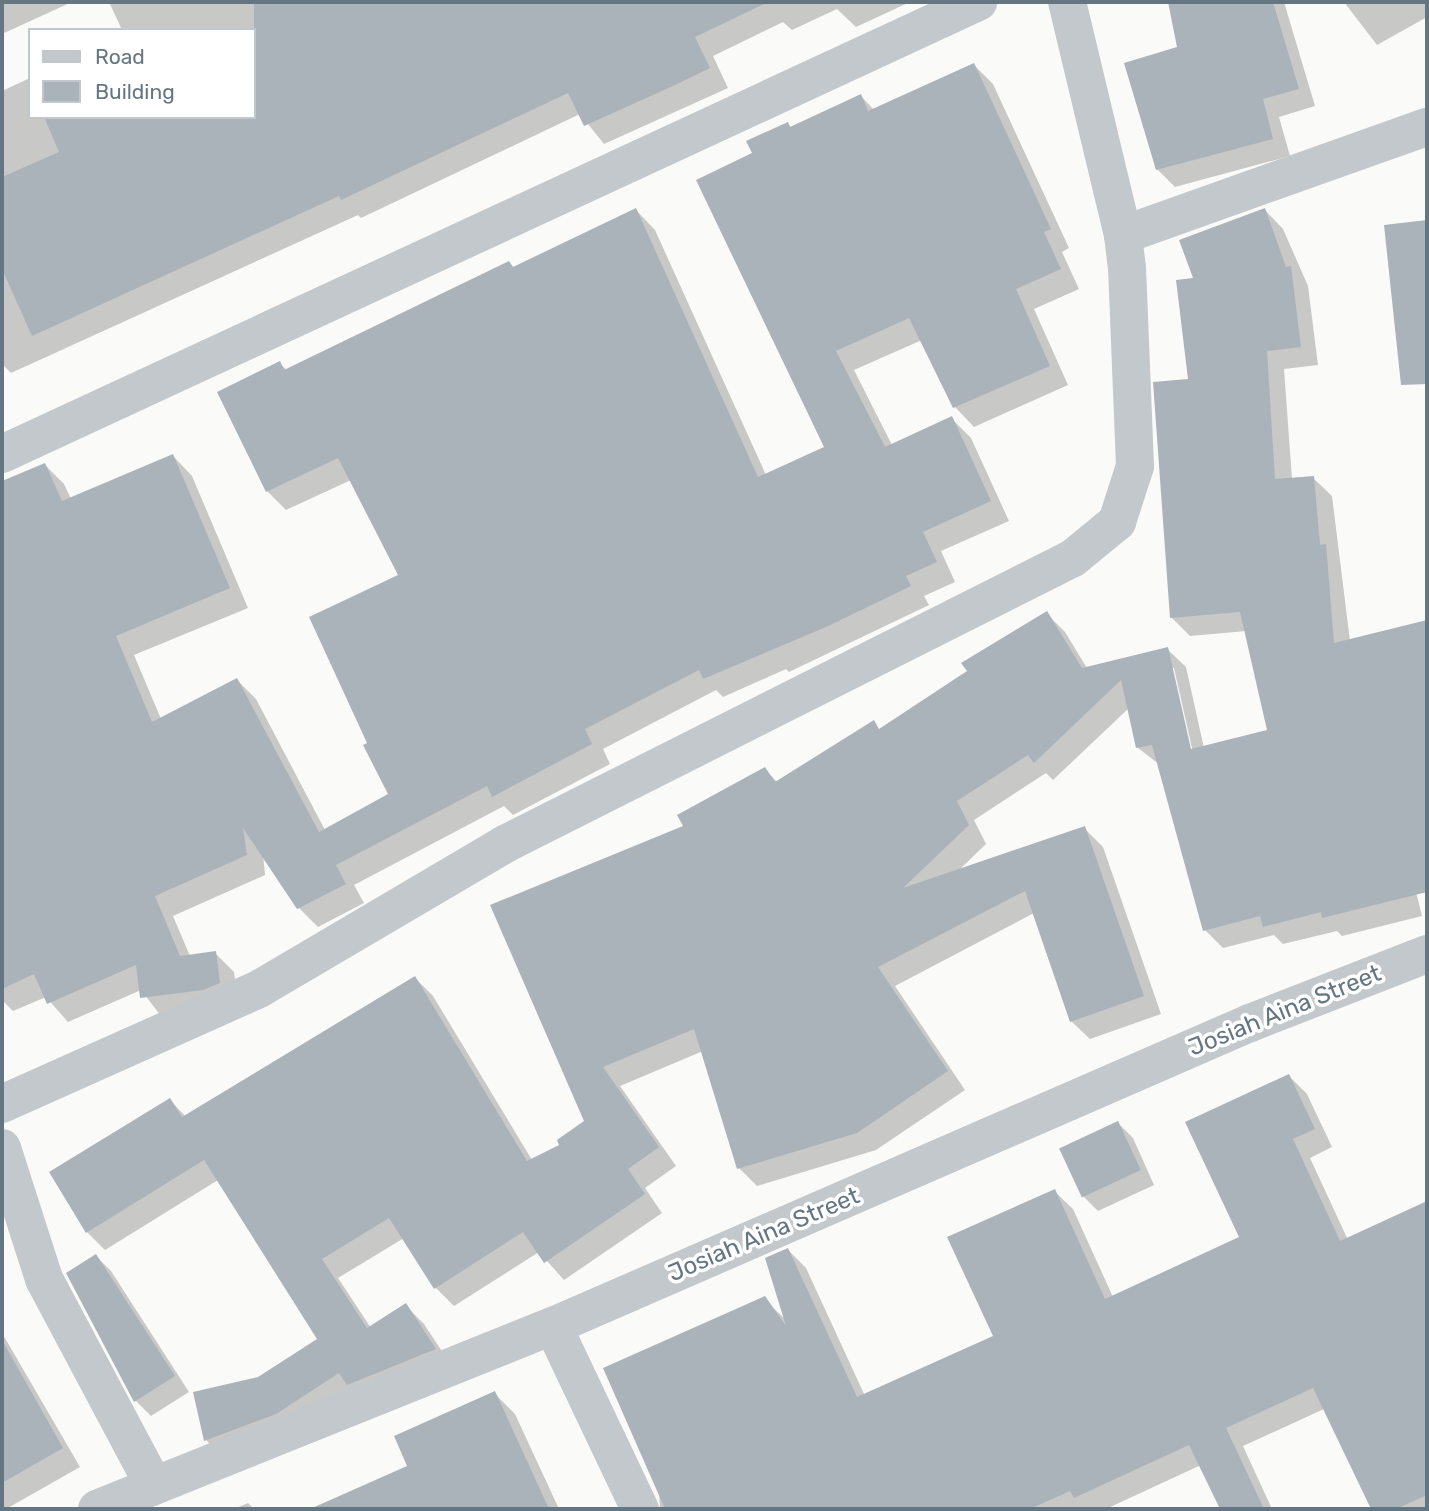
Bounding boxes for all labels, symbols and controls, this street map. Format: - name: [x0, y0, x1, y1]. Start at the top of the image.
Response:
- legend: [28, 28, 256, 119]
- text: Road: [95, 44, 145, 69]
- text: Building: [95, 79, 175, 104]
- street label: Josiah Aina Street: [1184, 959, 1386, 1063]
- street label: Josiah Aina Street: [664, 1182, 864, 1288]

